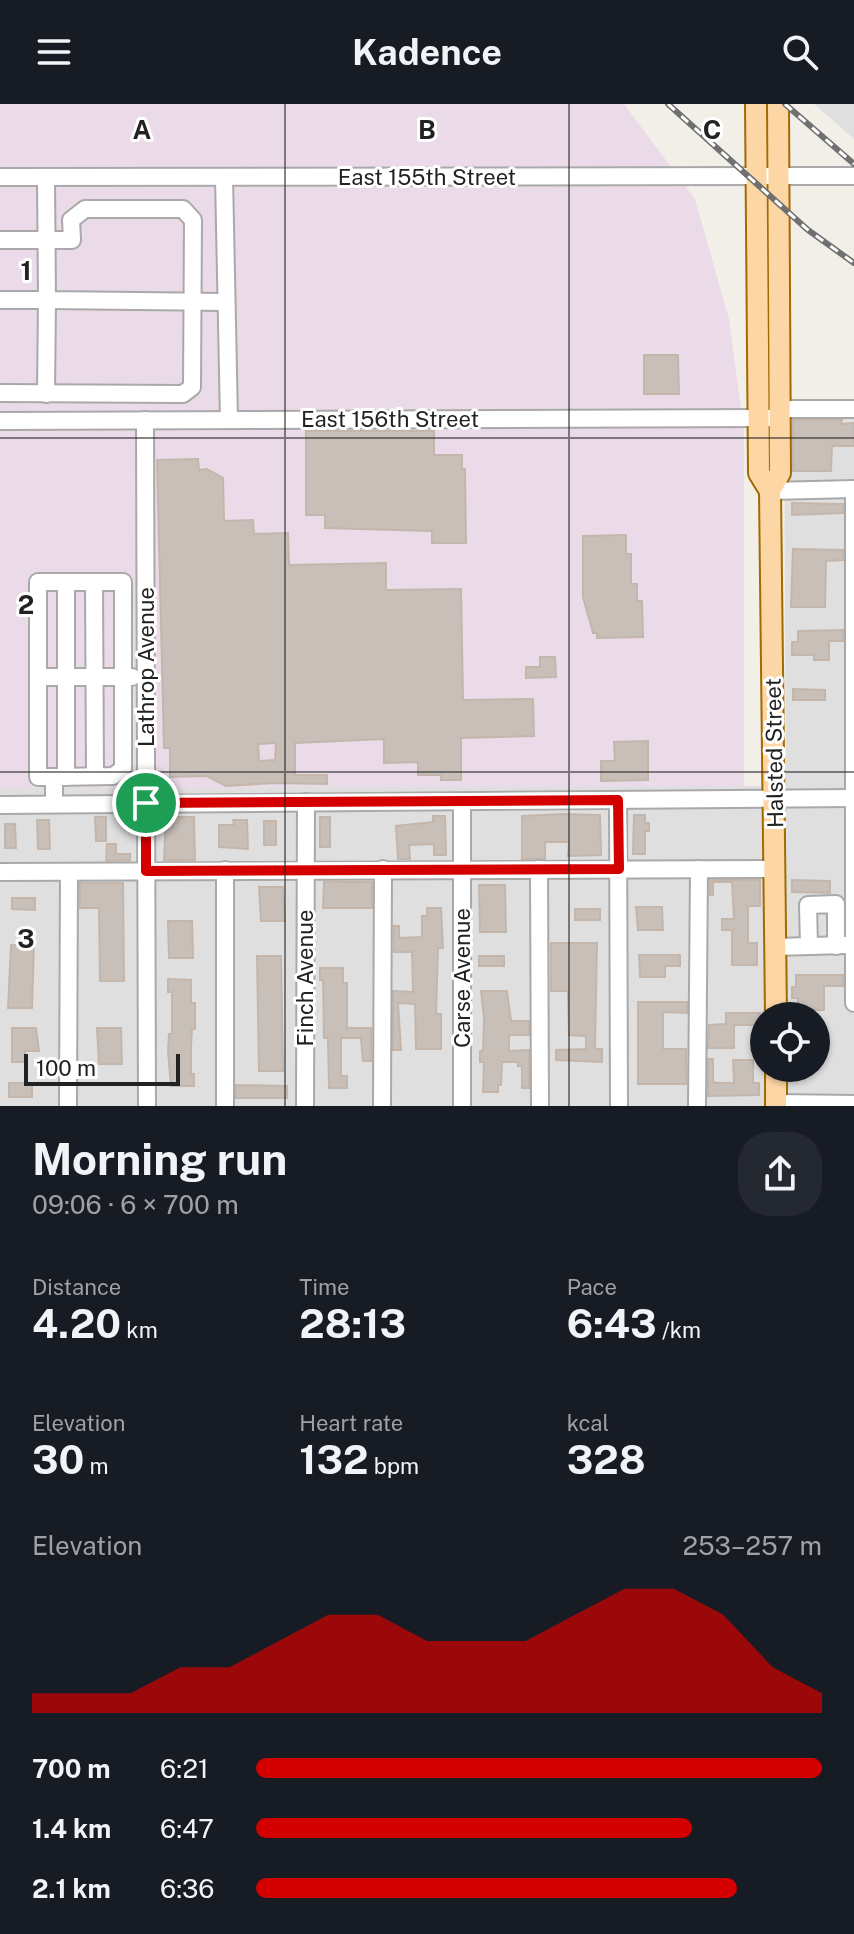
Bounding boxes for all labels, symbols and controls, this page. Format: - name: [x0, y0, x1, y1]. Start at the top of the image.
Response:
- icon: menu: [32, 30, 76, 74]
- icon: search: [778, 30, 822, 74]
- text: Kadence: [352, 31, 502, 73]
- text: A: [133, 114, 152, 145]
- text: B: [418, 114, 436, 145]
- text: C: [703, 114, 721, 145]
- street label: East 155th Street: [338, 164, 516, 190]
- text: 1: [20, 255, 32, 286]
- street label: East 156th Street: [301, 406, 479, 432]
- street label: Lathrop Avenue: [133, 587, 159, 747]
- text: 2: [18, 589, 34, 620]
- street label: Halsted Street: [760, 678, 788, 828]
- pin: [112, 769, 180, 837]
- icon: arrive: [124, 781, 168, 825]
- street label: Carse Avenue: [449, 908, 475, 1048]
- street label: Finch Avenue: [292, 910, 318, 1046]
- text: 3: [17, 923, 35, 954]
- map controls: [750, 1002, 830, 1082]
- button: locate: [750, 1002, 830, 1082]
- scale bar: [24, 1050, 180, 1086]
- text: 100 m: [36, 1055, 96, 1081]
- button: share: [738, 1132, 822, 1216]
- text: Morning run: [32, 1133, 287, 1185]
- text: 09:06 · 6 × 700 m: [32, 1189, 239, 1220]
- text: Distance: [32, 1274, 121, 1300]
- text: Time: [299, 1274, 349, 1300]
- text: Pace: [567, 1274, 617, 1300]
- text: 4.20: [32, 1300, 121, 1347]
- text: 28:13: [299, 1300, 406, 1347]
- text: 6:43: [567, 1300, 657, 1347]
- text: km: [121, 1317, 158, 1343]
- text: /km: [657, 1317, 701, 1343]
- text: Elevation: [32, 1410, 125, 1436]
- text: Heart rate: [299, 1410, 403, 1436]
- text: kcal: [567, 1410, 609, 1436]
- text: 30: [32, 1436, 84, 1483]
- text: 132: [299, 1436, 368, 1483]
- text: 328: [567, 1436, 646, 1483]
- text: m: [84, 1453, 109, 1479]
- text: bpm: [368, 1453, 419, 1479]
- text: Elevation: [32, 1530, 142, 1561]
- text: 253–257 m: [682, 1530, 822, 1561]
- text: 700 m: [32, 1753, 111, 1784]
- text: 6:21: [160, 1753, 209, 1784]
- text: 1.4 km: [32, 1813, 111, 1844]
- text: 6:47: [160, 1813, 214, 1844]
- text: 2.1 km: [32, 1873, 111, 1904]
- text: 6:36: [160, 1873, 214, 1904]

